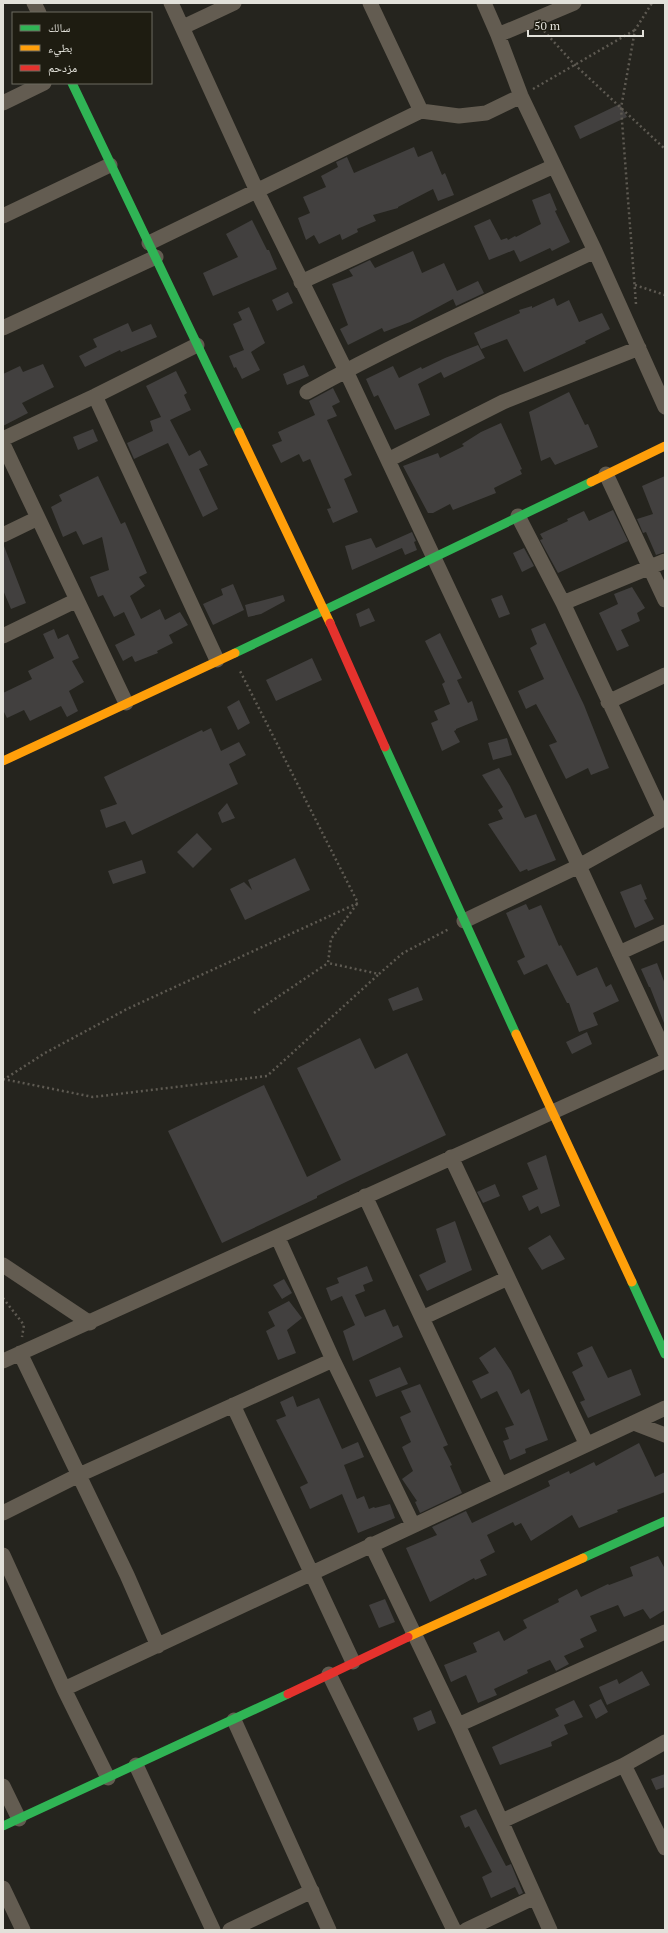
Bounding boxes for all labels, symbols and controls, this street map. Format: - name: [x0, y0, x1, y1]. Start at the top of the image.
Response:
- legend: [12, 12, 152, 84]
- scale bar: [528, 12, 643, 38]
- text: 50 m: [534, 18, 561, 33]
- text: سالك: [48, 20, 70, 35]
- text: بطيء: [48, 40, 72, 58]
- text: مزدحم: [48, 60, 77, 76]

